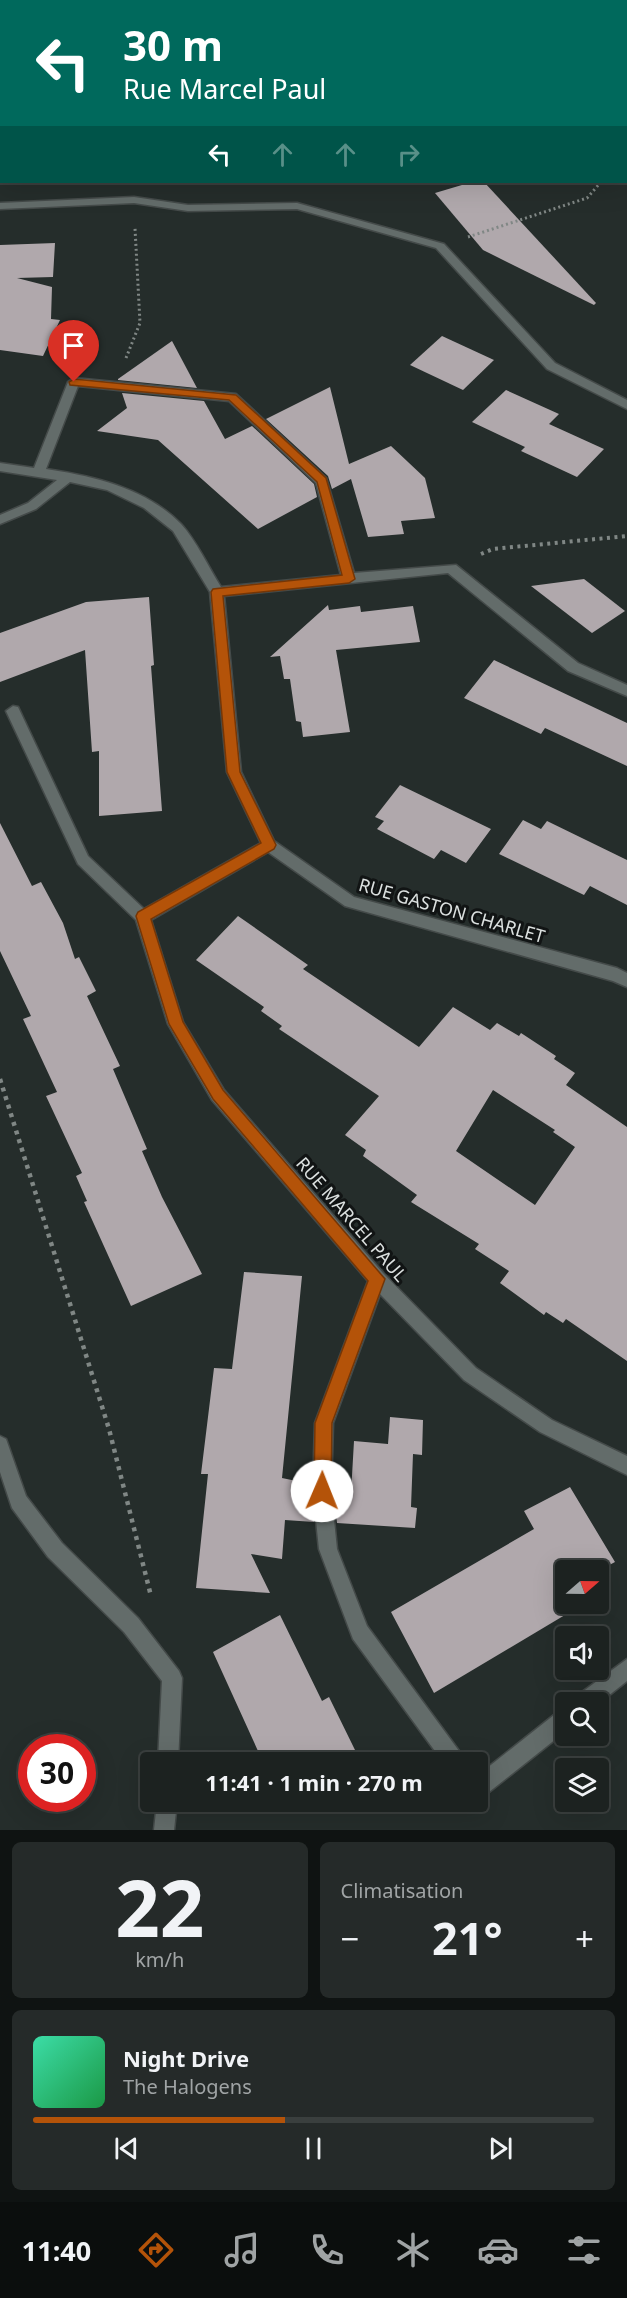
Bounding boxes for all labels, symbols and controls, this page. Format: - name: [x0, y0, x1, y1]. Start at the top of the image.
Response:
- text: 30 m: [123, 16, 223, 73]
- icon: left: [24, 24, 102, 102]
- text: Rue Marcel Paul: [123, 70, 326, 107]
- icon: left: [203, 138, 236, 171]
- icon: ahead: [266, 138, 299, 171]
- icon: ahead: [329, 138, 362, 171]
- icon: right: [392, 138, 425, 171]
- pin: [48, 320, 99, 382]
- icon: arrive: [57, 329, 90, 362]
- street label: RUE GASTON CHARLET: [356, 872, 548, 948]
- street label: RUE MARCEL PAUL: [291, 1152, 413, 1286]
- position arrow: [290, 1459, 354, 1523]
- north arrow: [555, 1560, 609, 1614]
- map controls: [555, 1560, 609, 1812]
- button: sound: [555, 1626, 609, 1680]
- button: search: [555, 1692, 609, 1746]
- speed limit sign: 30: [18, 1734, 96, 1812]
- button: layers: [555, 1758, 609, 1812]
- text: 11:41 · 1 min · 270 m: [205, 1767, 423, 1797]
- text: 22: [115, 1854, 204, 1960]
- text: Climatisation: [341, 1877, 463, 1904]
- text: 21°: [432, 1907, 503, 1968]
- text: −: [341, 1916, 359, 1961]
- text: +: [575, 1916, 594, 1961]
- text: km/h: [135, 1946, 184, 1973]
- text: Night Drive: [123, 2043, 249, 2073]
- text: The Halogens: [123, 2073, 252, 2100]
- icon: previous: [110, 2132, 143, 2165]
- icon: pause: [297, 2132, 330, 2165]
- icon: next: [484, 2132, 517, 2165]
- icon: directions: [135, 2229, 177, 2271]
- icon: music: [221, 2229, 263, 2271]
- icon: phone: [306, 2229, 348, 2271]
- icon: climate: [392, 2229, 434, 2271]
- icon: car: [477, 2229, 519, 2271]
- icon: filters: [563, 2229, 605, 2271]
- text: 11:40: [22, 2232, 91, 2269]

